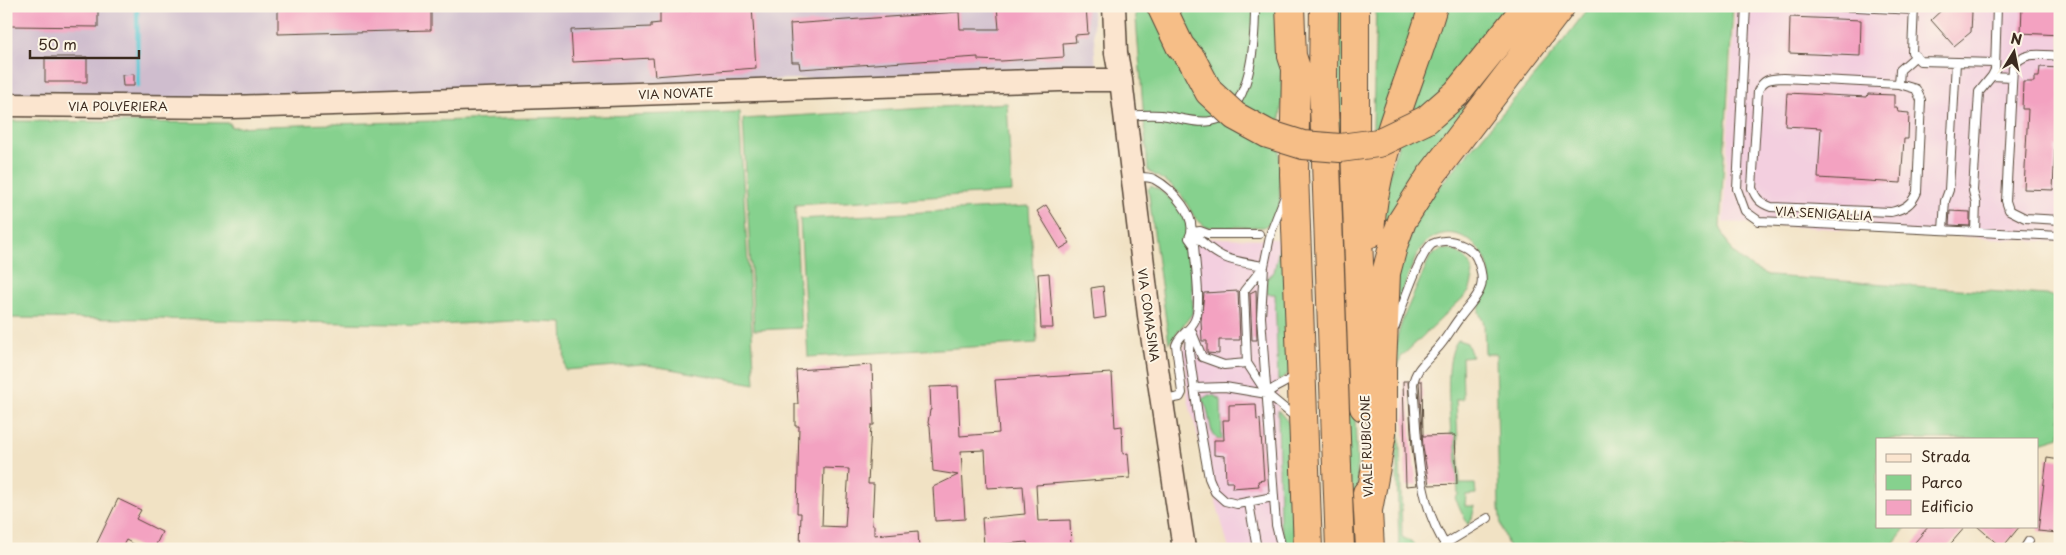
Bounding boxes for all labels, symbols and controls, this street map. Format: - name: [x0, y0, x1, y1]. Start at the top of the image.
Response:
- text: N: [2009, 27, 2024, 50]
- scale bar: [30, 28, 139, 60]
- north arrow: [1988, 28, 2038, 78]
- text: 50 m: [38, 32, 77, 55]
- street label: VIA NOVATE: [638, 83, 714, 103]
- street label: VIA POLVERIERA: [68, 97, 168, 115]
- street label: VIA SENIGALLIA: [1775, 201, 1873, 225]
- street label: VIA COMASINA: [1134, 267, 1164, 363]
- street label: VIALE RUBICONE: [1355, 394, 1377, 498]
- legend: [1876, 438, 2038, 528]
- text: Strada: [1921, 444, 1971, 467]
- text: Parco: [1921, 470, 1963, 493]
- text: Edificio: [1921, 494, 1974, 517]

